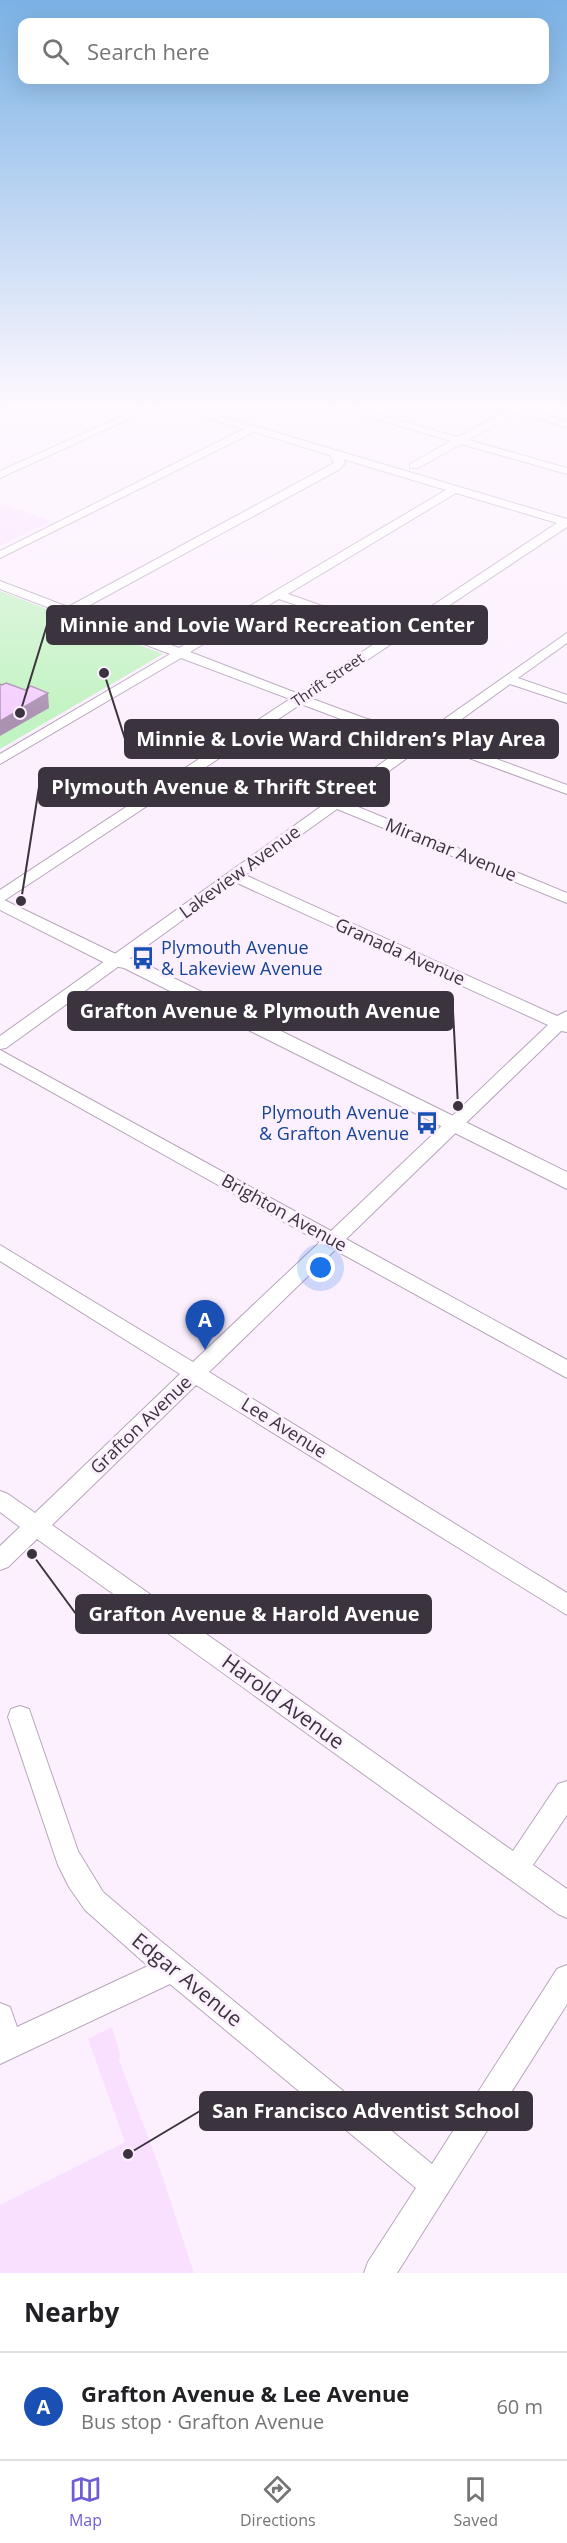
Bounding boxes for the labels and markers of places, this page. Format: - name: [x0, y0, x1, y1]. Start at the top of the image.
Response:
- callout: Minnie and Lovie Ward Recreation Center: [47, 606, 487, 644]
- callout: Minnie & Lovie Ward Children’s Play Area: [125, 720, 558, 758]
- callout: Plymouth Avenue & Thrift Street: [39, 768, 389, 806]
- place label: Plymouth Avenue & Lakeview Avenue: [161, 935, 323, 980]
- bus stop icon: Plymouth Avenue & Lakeview Avenue: [130, 945, 156, 971]
- callout: Grafton Avenue & Plymouth Avenue: [68, 992, 453, 1030]
- place label: Plymouth Avenue & Grafton Avenue: [259, 1100, 409, 1145]
- bus stop icon: Plymouth Avenue & Grafton Avenue: [414, 1110, 440, 1136]
- pin: A: [186, 1300, 224, 1350]
- callout: Grafton Avenue & Harold Avenue: [76, 1595, 431, 1633]
- callout: San Francisco Adventist School: [200, 2092, 532, 2130]

